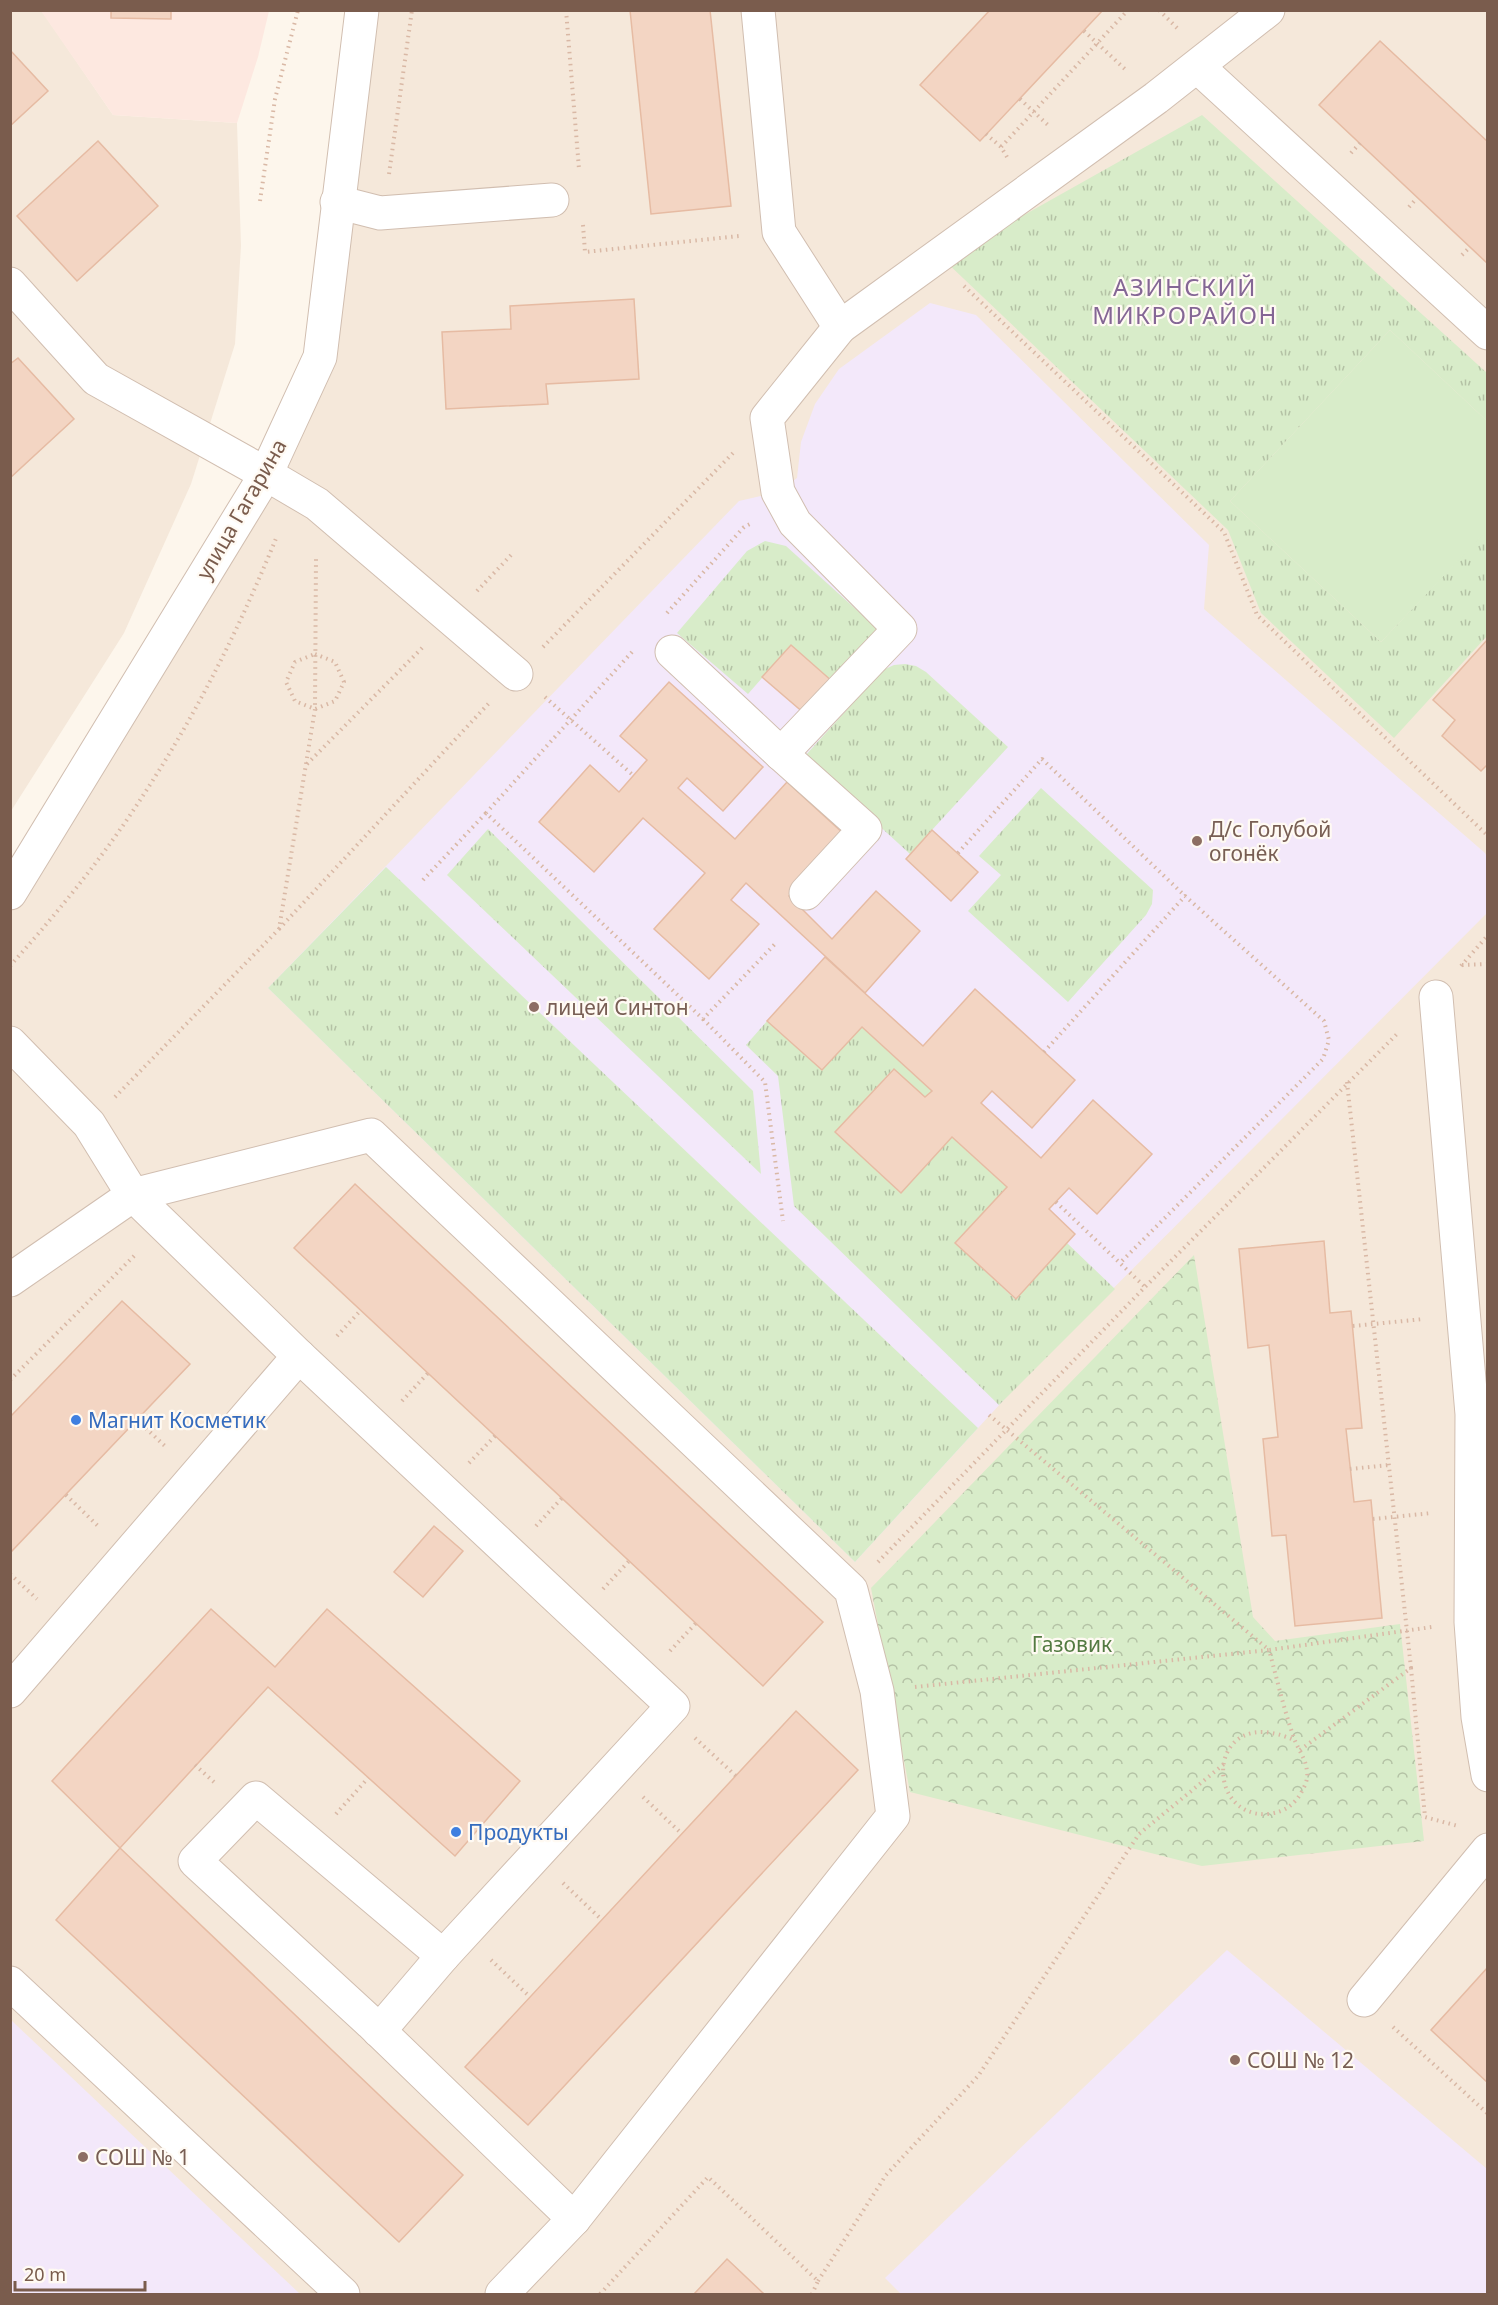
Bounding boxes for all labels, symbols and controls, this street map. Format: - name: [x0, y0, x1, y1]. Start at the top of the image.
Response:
- district label: АЗИНСКИЙ МИКРОРАЙОН: [1092, 270, 1278, 331]
- street label: улица Гагарина: [189, 434, 293, 584]
- place label: Д/с Голубой огонёк: [1209, 815, 1331, 867]
- marker: Д/с Голубой огонёк: [1190, 834, 1204, 848]
- place label: лицей Синтон: [546, 993, 689, 1021]
- marker: лицей Синтон: [527, 1000, 541, 1014]
- place label: Магнит Косметик: [88, 1406, 266, 1434]
- marker: Магнит Косметик: [69, 1413, 83, 1427]
- park label: Газовик: [1032, 1630, 1112, 1658]
- place label: Продукты: [468, 1818, 569, 1846]
- marker: Продукты: [449, 1825, 463, 1839]
- place label: СОШ № 12: [1247, 2046, 1354, 2074]
- marker: СОШ № 12: [1228, 2053, 1242, 2067]
- place label: СОШ № 1: [95, 2143, 190, 2171]
- marker: СОШ № 1: [76, 2150, 90, 2164]
- scale bar: [15, 2254, 146, 2292]
- text: 20 m: [24, 2262, 66, 2286]

